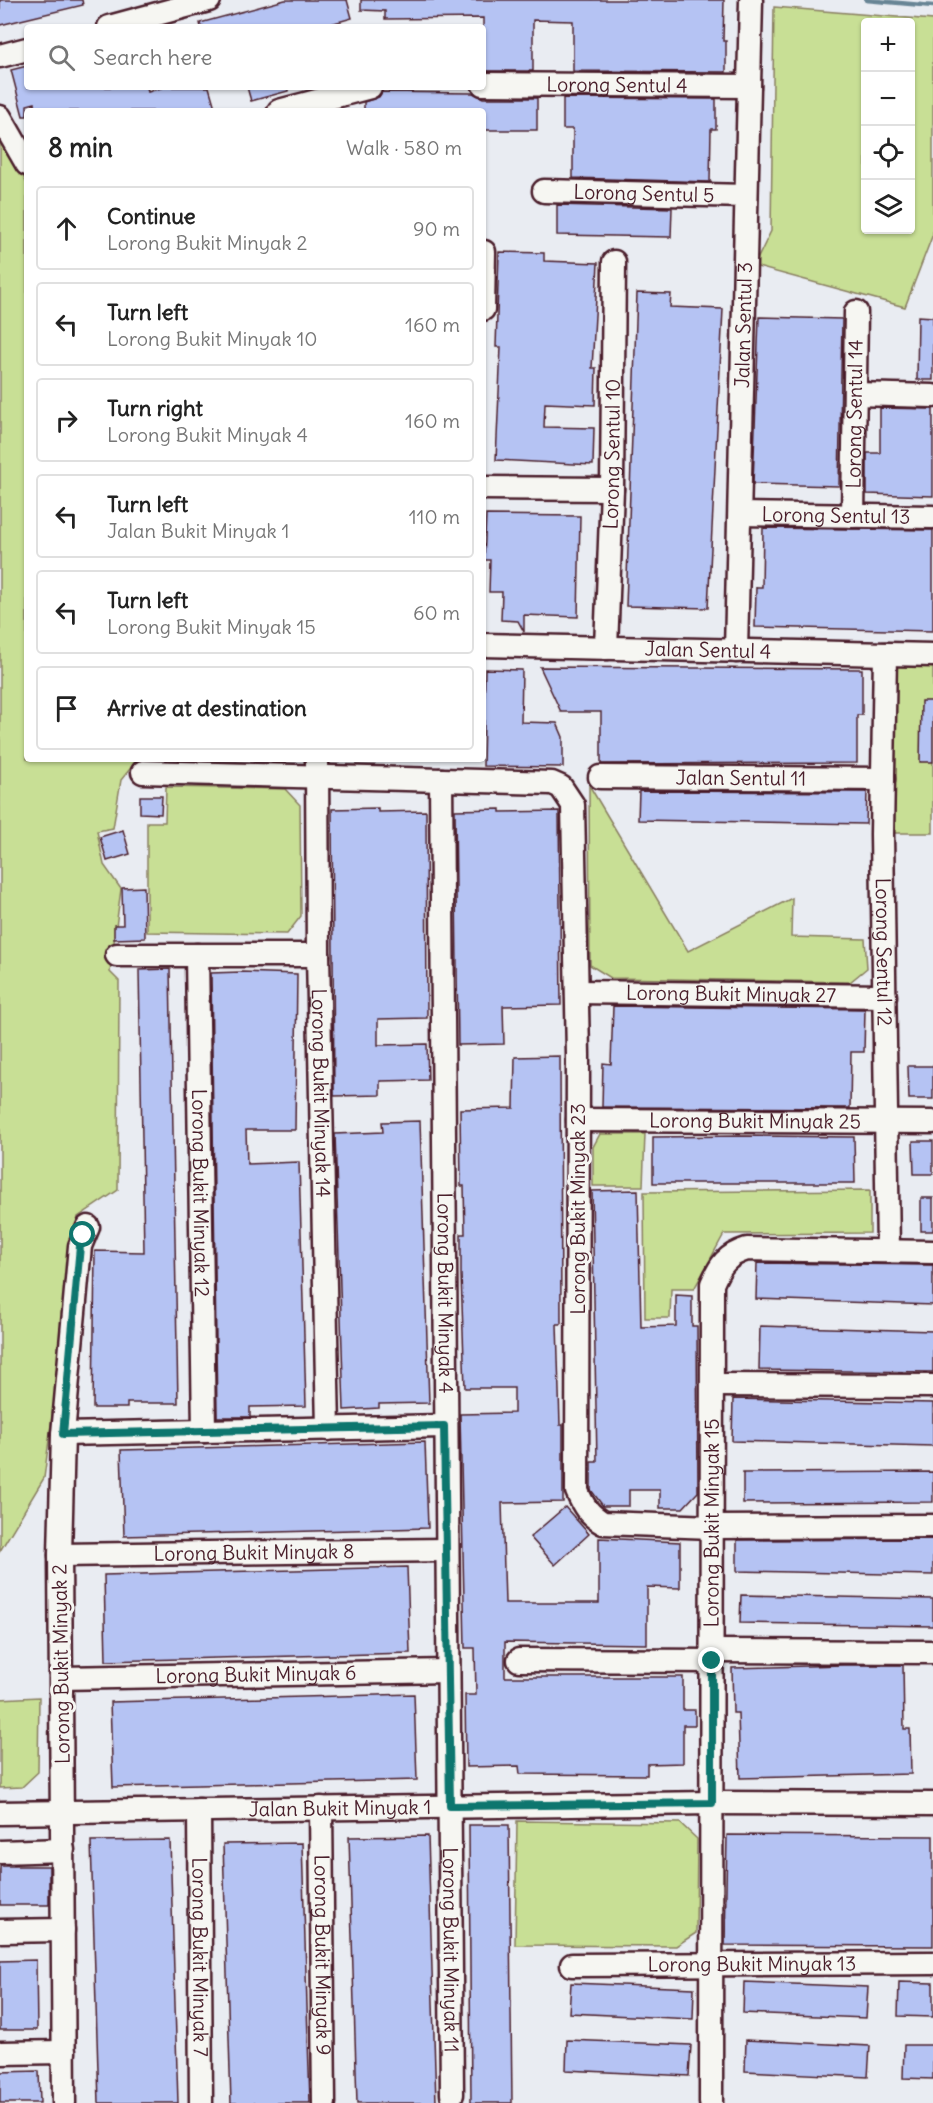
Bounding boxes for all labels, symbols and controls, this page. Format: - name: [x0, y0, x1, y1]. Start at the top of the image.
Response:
- map controls: [861, 18, 915, 234]
- button: +: [861, 18, 915, 72]
- search box: [24, 24, 486, 90]
- icon: search: [45, 41, 78, 74]
- text: Search here: [93, 43, 212, 71]
- street label: Lorong Sentul 4: [546, 71, 688, 98]
- button: −: [861, 72, 915, 126]
- button: locate: [861, 126, 915, 180]
- text: 8 min: [48, 131, 113, 164]
- text: Walk · 580 m: [346, 135, 462, 160]
- street label: Lorong Sentul 5: [573, 179, 715, 207]
- button: layers: [861, 180, 915, 234]
- text: Continue: [107, 202, 196, 230]
- icon: ahead: [50, 212, 83, 245]
- text: 90 m: [413, 216, 460, 241]
- text: Lorong Bukit Minyak 2: [107, 230, 307, 255]
- street label: Jalan Sentul 3: [729, 262, 757, 388]
- text: Turn left: [107, 298, 188, 326]
- icon: left: [50, 308, 83, 341]
- text: 160 m: [405, 312, 460, 337]
- text: Lorong Bukit Minyak 10: [107, 326, 318, 351]
- street label: Lorong Sentul 14: [840, 339, 868, 489]
- street label: Lorong Sentul 10: [597, 379, 625, 530]
- text: Turn right: [107, 394, 203, 422]
- icon: right: [50, 404, 83, 437]
- text: 160 m: [405, 408, 460, 433]
- text: Lorong Bukit Minyak 4: [107, 422, 308, 447]
- text: Turn left: [107, 490, 188, 518]
- icon: left: [50, 500, 83, 533]
- street label: Lorong Sentul 13: [761, 501, 911, 529]
- text: 110 m: [409, 504, 460, 529]
- text: Jalan Bukit Minyak 1: [107, 518, 290, 543]
- text: Turn left: [107, 586, 188, 614]
- icon: left: [50, 596, 83, 629]
- text: 60 m: [413, 600, 460, 625]
- text: Lorong Bukit Minyak 15: [107, 614, 316, 639]
- street label: Jalan Sentul 4: [645, 636, 771, 663]
- icon: arrive: [50, 692, 83, 725]
- text: Arrive at destination: [107, 694, 307, 722]
- street label: Jalan Sentul 11: [676, 765, 806, 790]
- street label: Lorong Sentul 12: [871, 877, 898, 1026]
- street label: Lorong Bukit Minyak 27: [626, 980, 836, 1007]
- street label: Lorong Bukit Minyak 14: [307, 988, 336, 1198]
- street label: Lorong Bukit Minyak 12: [187, 1089, 215, 1297]
- street label: Lorong Bukit Minyak 23: [565, 1103, 590, 1315]
- street label: Lorong Bukit Minyak 25: [649, 1107, 861, 1134]
- street label: Lorong Bukit Minyak 4: [432, 1192, 459, 1394]
- route start: [69, 1221, 95, 1247]
- street label: Lorong Bukit Minyak 15: [699, 1418, 724, 1628]
- street label: Lorong Bukit Minyak 8: [153, 1538, 355, 1566]
- street label: Lorong Bukit Minyak 2: [46, 1564, 75, 1764]
- route end: [698, 1647, 724, 1673]
- street label: Lorong Bukit Minyak 6: [155, 1660, 357, 1688]
- street label: Jalan Bukit Minyak 1: [248, 1794, 431, 1822]
- street label: Lorong Bukit Minyak 11: [438, 1847, 465, 2053]
- street label: Lorong Bukit Minyak 9: [309, 1854, 337, 2056]
- street label: Lorong Bukit Minyak 7: [187, 1857, 214, 2057]
- street label: Lorong Bukit Minyak 13: [647, 1950, 856, 1977]

